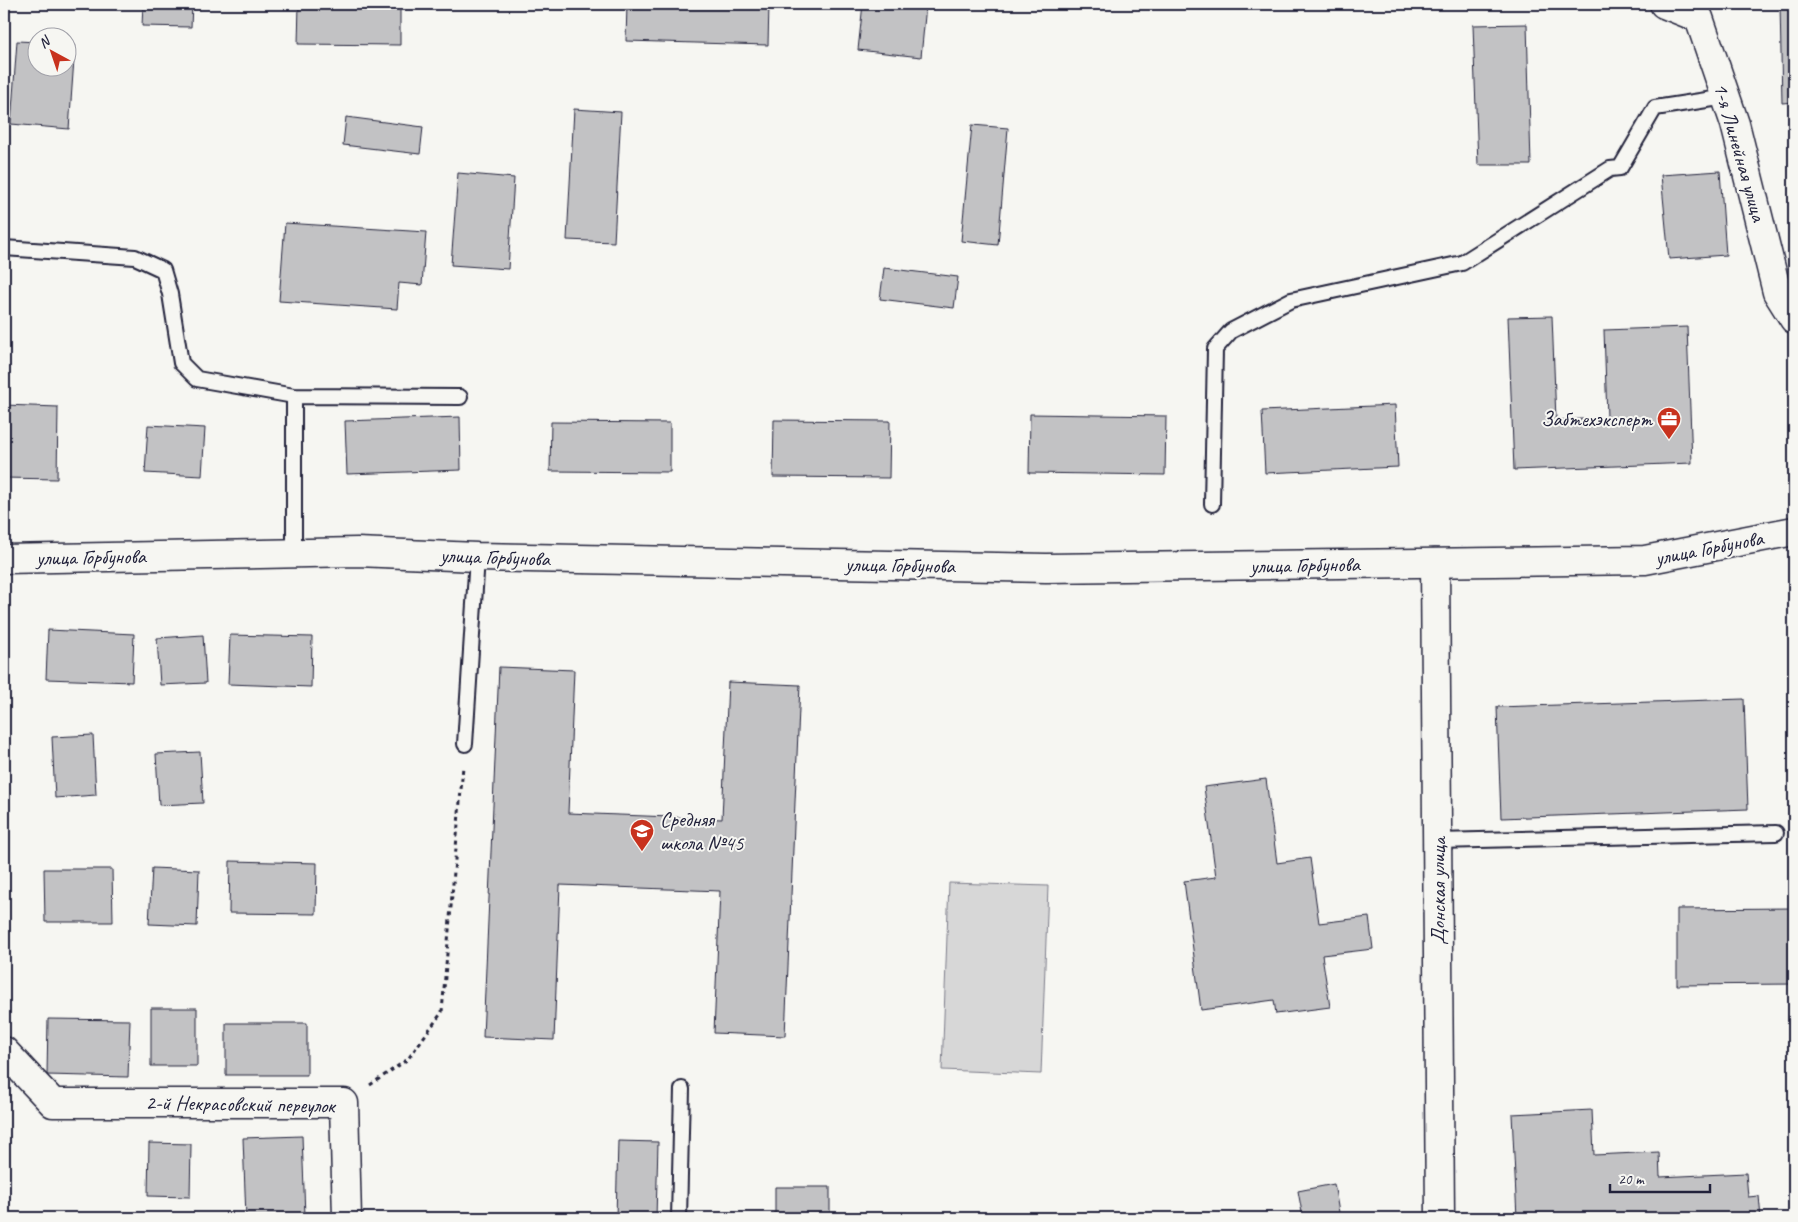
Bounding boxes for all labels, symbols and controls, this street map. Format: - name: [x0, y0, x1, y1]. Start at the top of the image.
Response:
- north arrow: [28, 28, 78, 78]
- text: N: [35, 32, 55, 52]
- street label: 1-я Линейная улица: [1708, 80, 1773, 226]
- place label: Забтехэксперт: [1541, 406, 1653, 432]
- office icon: Забтехэксперт: [1656, 406, 1682, 440]
- street label: улица Горбунова: [1651, 524, 1767, 572]
- street label: улица Горбунова: [438, 542, 552, 572]
- street label: улица Горбунова: [34, 543, 148, 571]
- street label: улица Горбунова: [843, 551, 957, 579]
- street label: улица Горбунова: [1248, 551, 1362, 579]
- place label: Средняя школа №45: [660, 806, 745, 856]
- school or university icon: Средняя школа №45: [629, 818, 655, 852]
- street label: Донская улица: [1425, 835, 1451, 945]
- street label: 2-й Некрасовский переулок: [145, 1089, 337, 1119]
- scale bar: [1610, 1162, 1710, 1194]
- text: 20 m: [1618, 1170, 1645, 1189]

